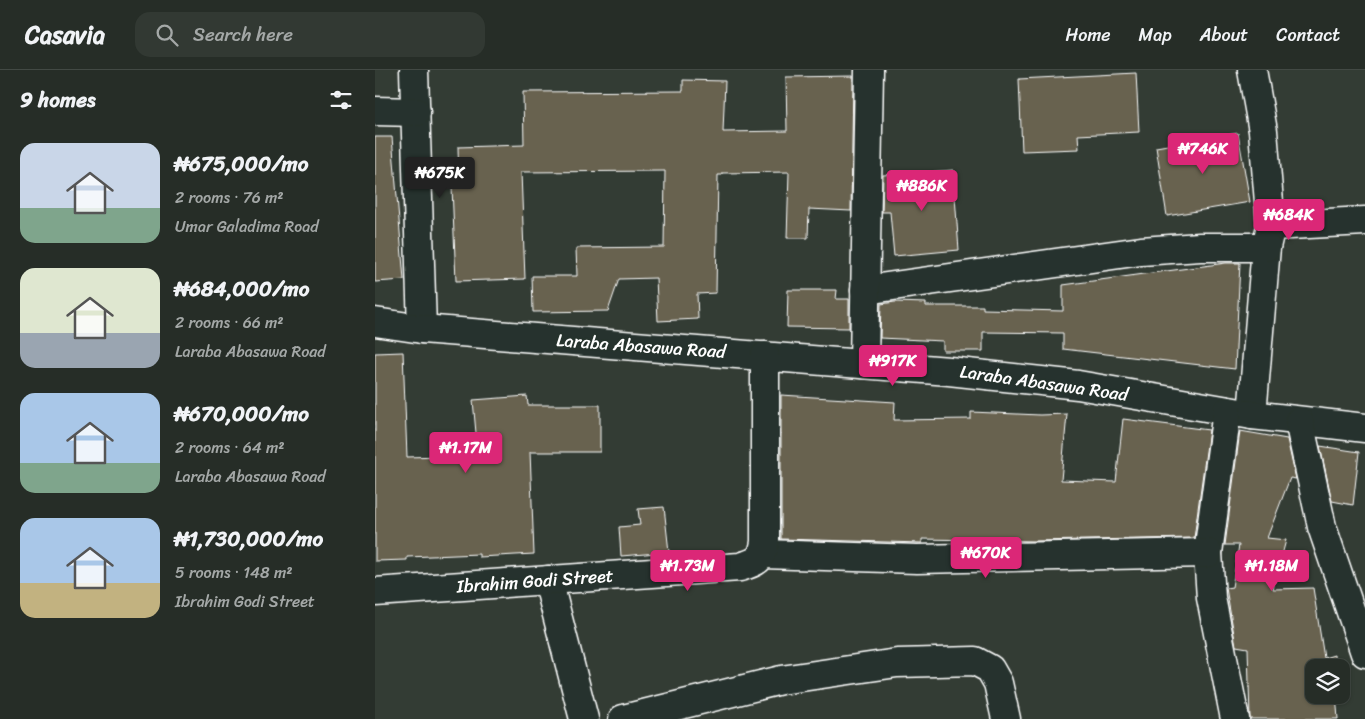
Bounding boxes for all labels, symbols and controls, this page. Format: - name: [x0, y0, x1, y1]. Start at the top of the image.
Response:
- search box: [135, 12, 485, 57]
- text: Casavia: [25, 14, 105, 56]
- text: Search here: [193, 18, 293, 51]
- text: Home: [1066, 19, 1111, 51]
- text: Map: [1139, 19, 1172, 51]
- text: About: [1200, 19, 1248, 51]
- text: Contact: [1276, 19, 1340, 51]
- icon: search: [153, 21, 181, 49]
- text: 9 homes: [20, 81, 96, 119]
- icon: filters: [327, 86, 355, 114]
- pin: ₦746K: [1168, 132, 1238, 175]
- text: ₦746K: [1179, 134, 1227, 163]
- text: ₦675,000/mo: [175, 145, 308, 183]
- pin: ₦675K: [405, 156, 475, 199]
- text: ₦675K: [416, 158, 464, 187]
- icon: home: [60, 163, 120, 223]
- pin: ₦886K: [887, 170, 957, 212]
- text: ₦886K: [898, 171, 946, 200]
- text: 2 rooms · 76 m²: [175, 183, 284, 212]
- pin: ₦684K: [1254, 198, 1324, 241]
- text: ₦684K: [1264, 200, 1314, 229]
- text: Umar Galadima Road: [175, 212, 319, 241]
- text: ₦684,000/mo: [175, 270, 309, 308]
- icon: home: [60, 288, 120, 348]
- text: 2 rooms · 66 m²: [175, 308, 284, 337]
- street label: Laraba Abasawa Road: [555, 324, 728, 368]
- text: Laraba Abasawa Road: [175, 337, 326, 366]
- pin: ₦917K: [858, 344, 928, 387]
- text: ₦917K: [870, 346, 916, 375]
- street label: Laraba Abasawa Road: [958, 355, 1132, 411]
- text: ₦670,000/mo: [175, 395, 309, 433]
- icon: home: [60, 413, 120, 473]
- pin: ₦1.17M: [425, 432, 507, 474]
- text: 2 rooms · 64 m²: [175, 433, 285, 462]
- text: ₦1.17M: [440, 433, 492, 462]
- text: Laraba Abasawa Road: [175, 462, 326, 491]
- text: ₦1,730,000/mo: [175, 520, 323, 558]
- pin: ₦670K: [951, 536, 1021, 579]
- icon: home: [60, 538, 120, 598]
- text: ₦670K: [962, 538, 1010, 567]
- pin: ₦1.73M: [647, 550, 729, 592]
- pin: ₦1.18M: [1231, 550, 1313, 592]
- text: ₦1.73M: [661, 551, 715, 580]
- text: ₦1.18M: [1246, 551, 1298, 580]
- text: 5 rooms · 148 m²: [175, 558, 292, 587]
- street label: Ibrahim Godi Street: [454, 560, 615, 603]
- text: Ibrahim Godi Street: [175, 587, 315, 616]
- map controls: [1305, 659, 1350, 704]
- button: layers: [1305, 659, 1350, 704]

